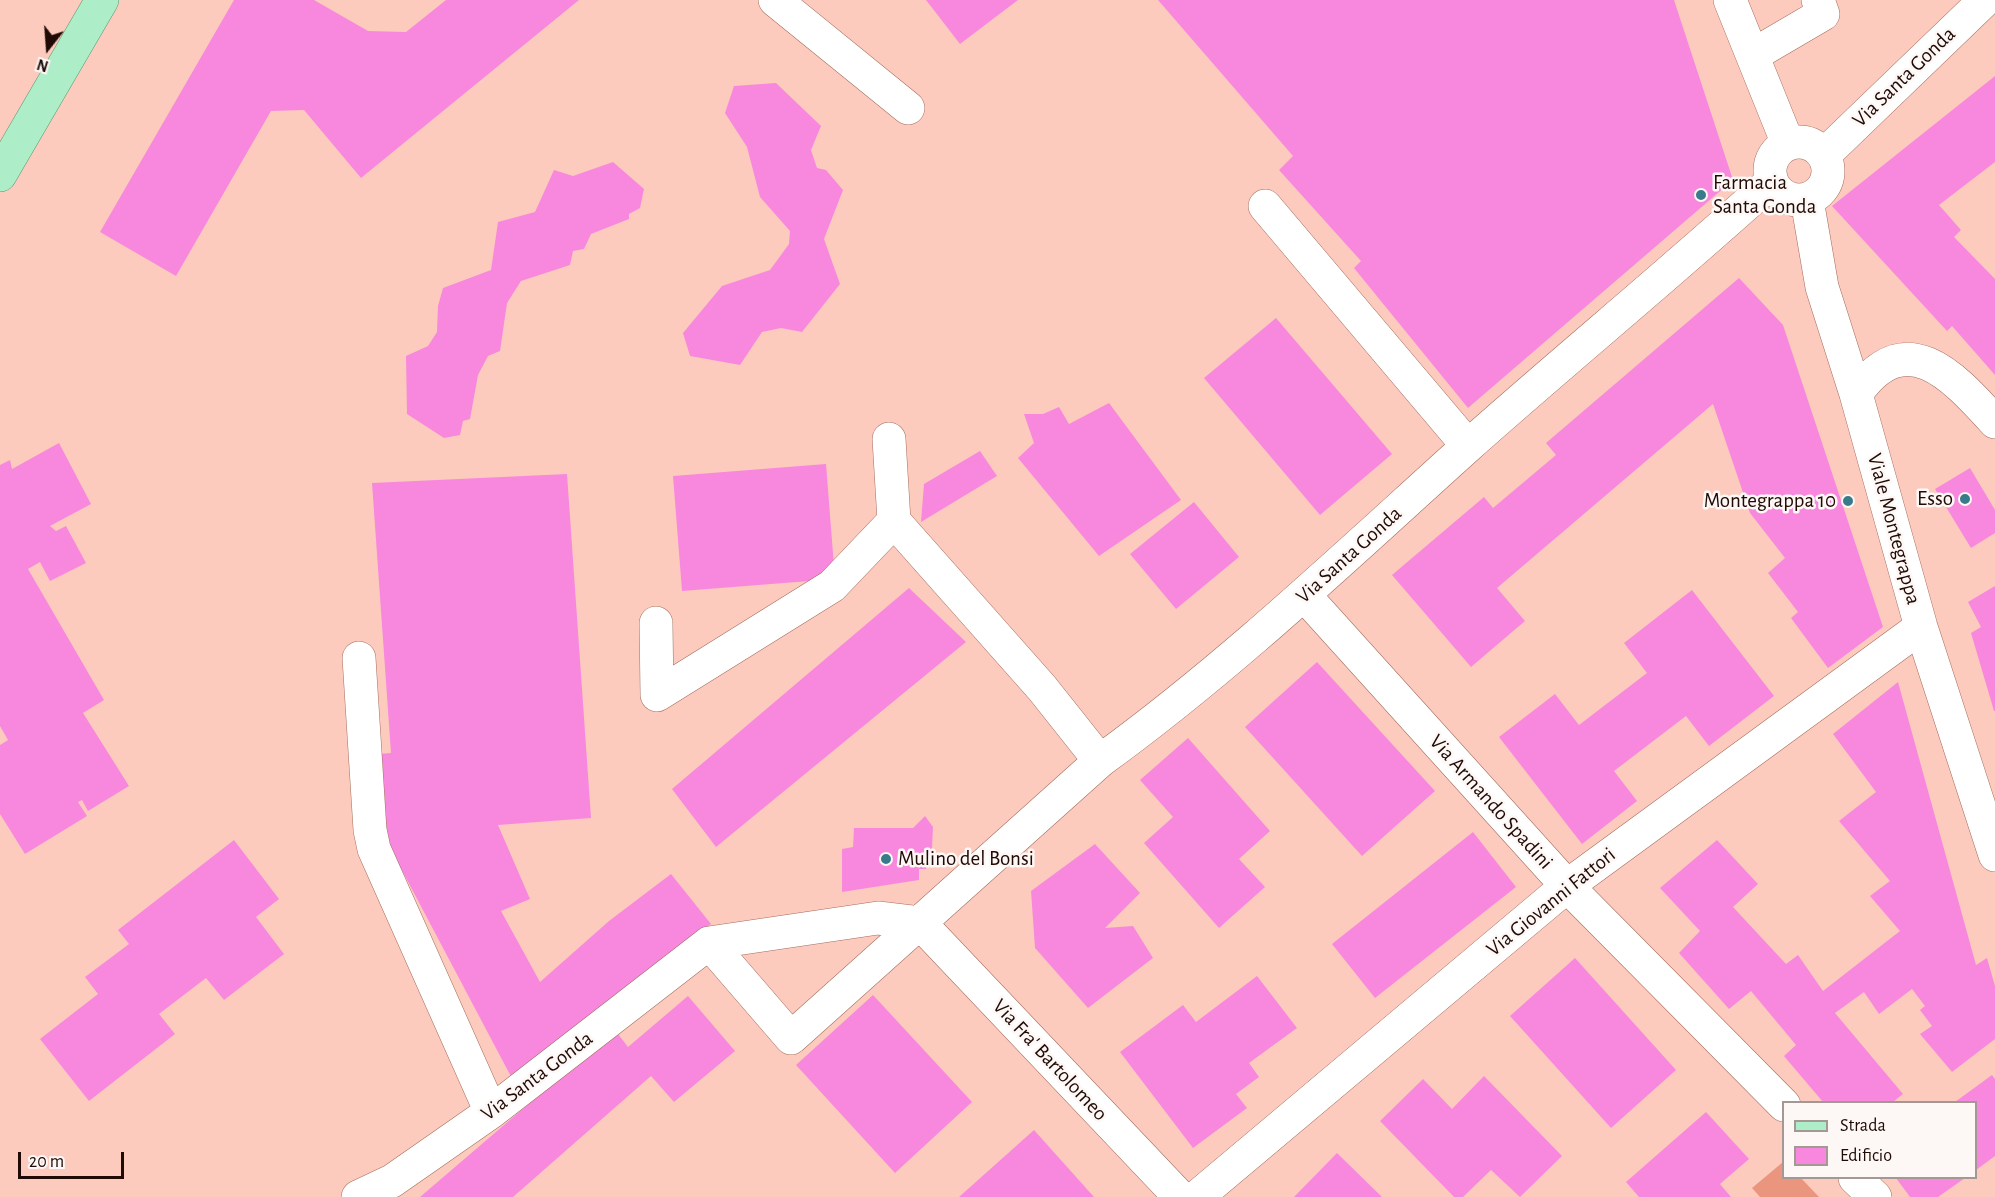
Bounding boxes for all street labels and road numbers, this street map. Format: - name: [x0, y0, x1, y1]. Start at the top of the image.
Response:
- street label: Via Santa Gonda: [1847, 22, 1961, 132]
- street label: Viale Montegrappa: [1862, 451, 1926, 607]
- street label: Via Santa Gonda: [1291, 501, 1407, 609]
- street label: Via Armando Spadini: [1424, 729, 1558, 875]
- street label: Via Giovanni Fattori: [1481, 842, 1621, 962]
- street label: Via Fra' Bartolomeo: [987, 994, 1113, 1126]
- street label: Via Santa Gonda: [476, 1026, 598, 1126]

